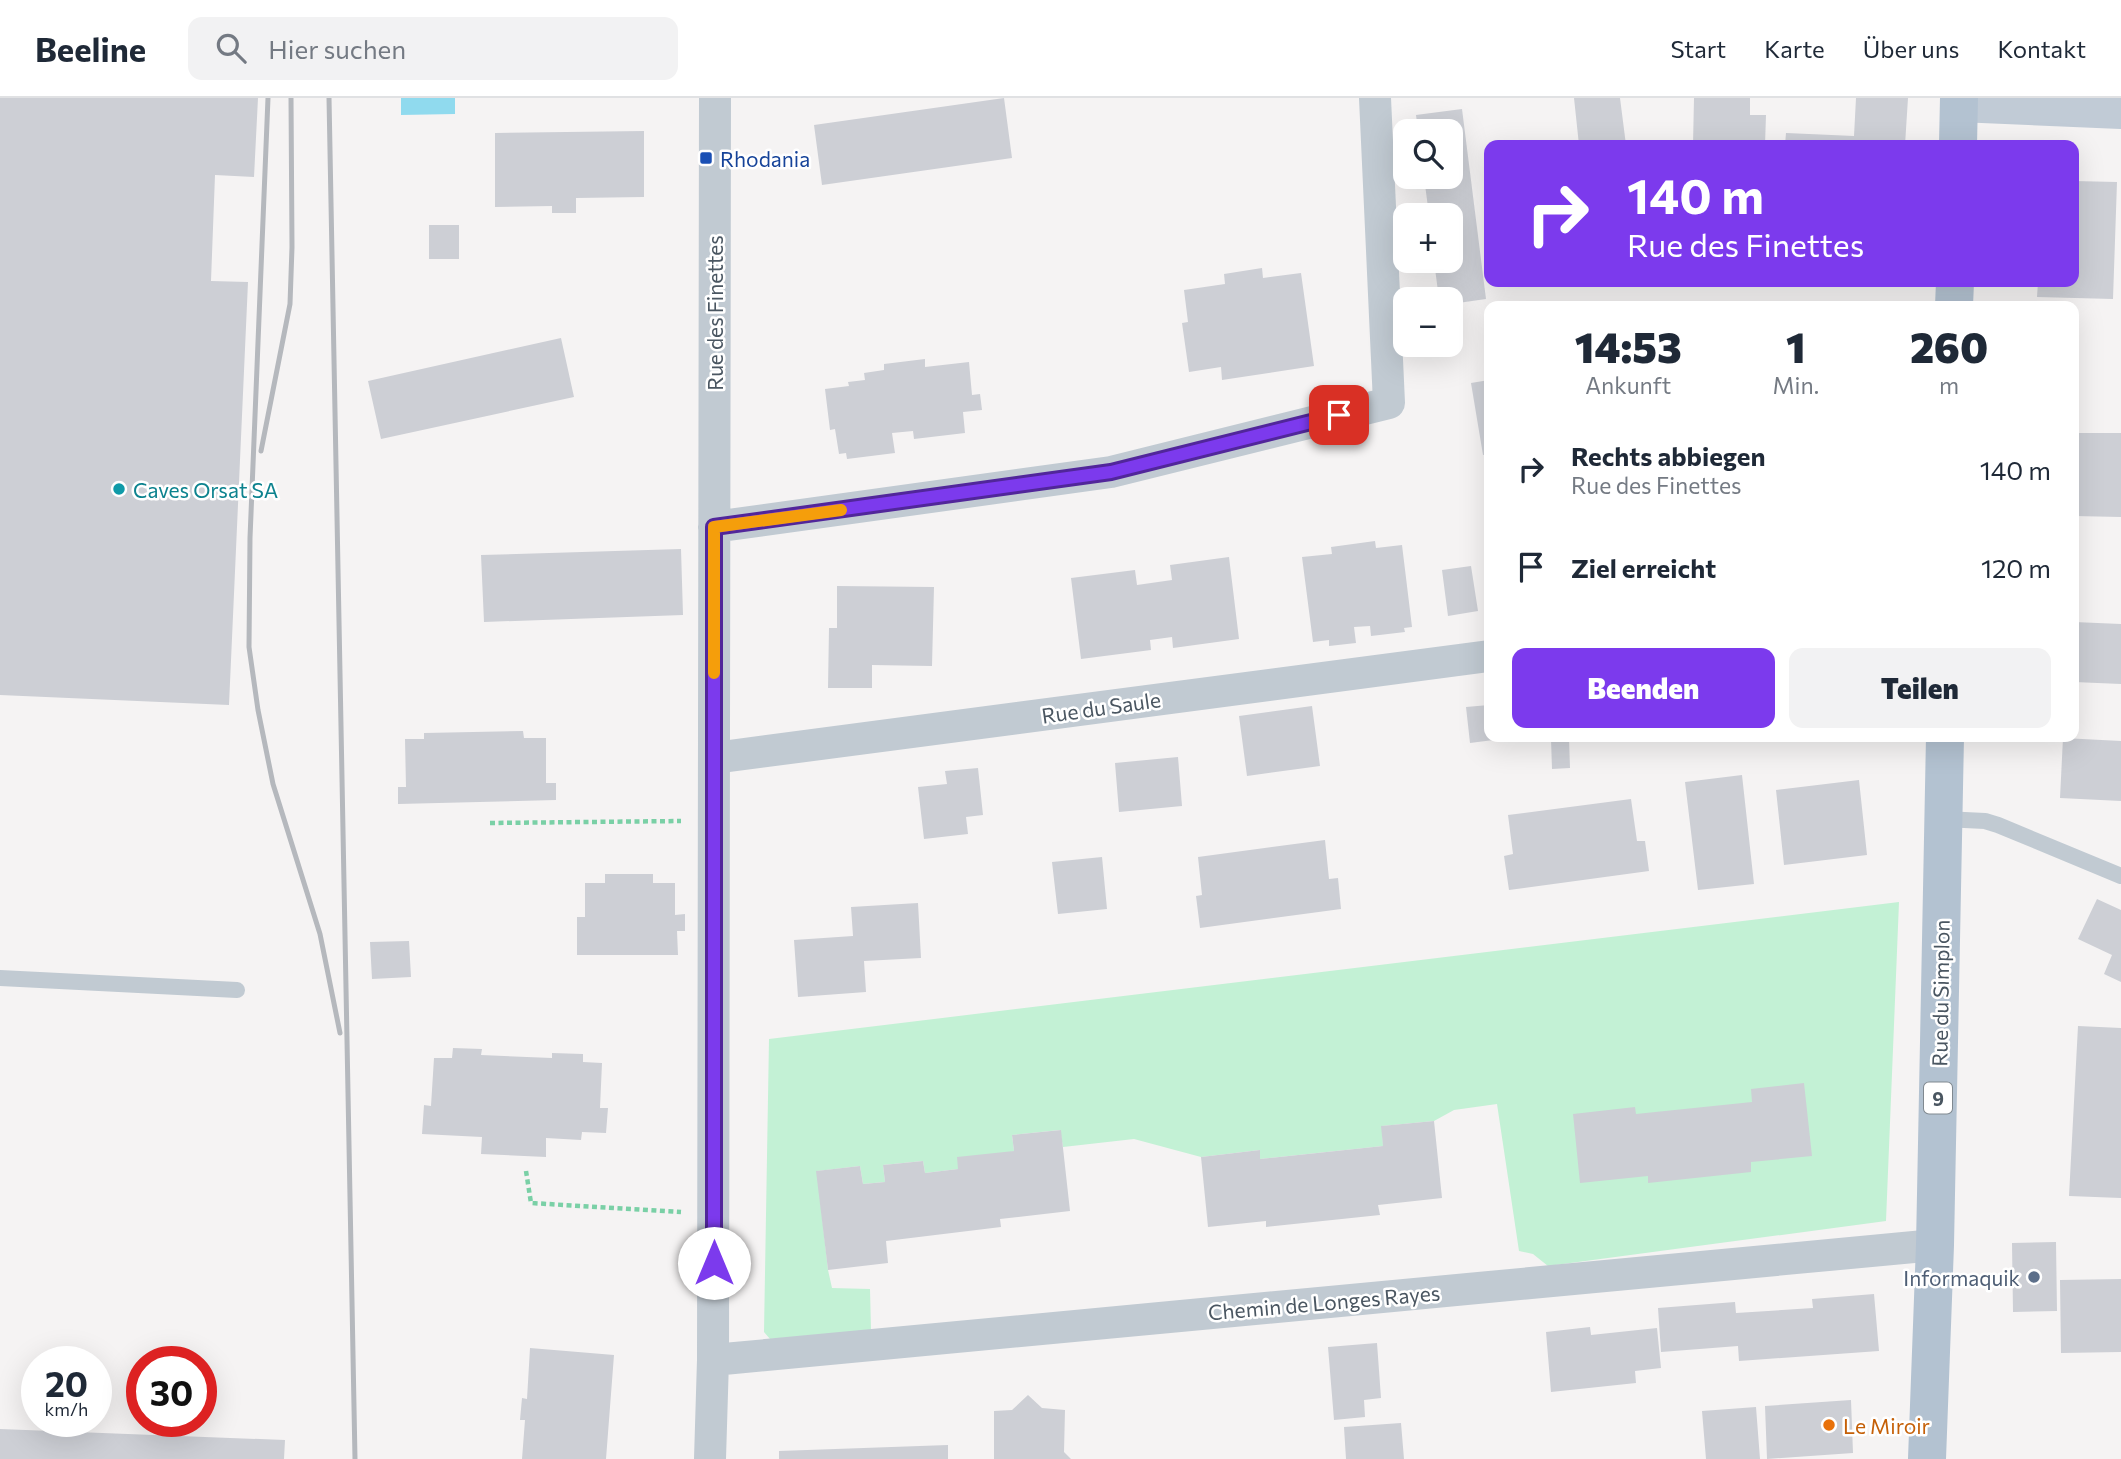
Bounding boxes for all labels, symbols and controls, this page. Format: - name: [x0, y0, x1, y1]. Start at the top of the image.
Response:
- search box: [188, 17, 678, 80]
- text: Beeline: [35, 28, 146, 69]
- icon: search: [212, 29, 250, 67]
- text: Hier suchen: [268, 33, 406, 64]
- text: Start: [1671, 34, 1726, 63]
- text: Karte: [1764, 34, 1825, 63]
- text: Über uns: [1863, 34, 1959, 63]
- text: Kontakt: [1997, 34, 2086, 63]
- map controls: [1393, 119, 1463, 357]
- button: search: [1393, 119, 1463, 189]
- place label: Rhodania: [720, 146, 810, 171]
- marker: Rhodania: [698, 150, 714, 166]
- text: 140 m: [1627, 164, 1764, 224]
- icon: right: [1512, 168, 1603, 259]
- button: +: [1393, 203, 1463, 273]
- text: Rue des Finettes: [1627, 224, 1864, 264]
- street label: Rue des Finettes: [702, 235, 727, 391]
- button: −: [1393, 287, 1463, 357]
- text: 14:53: [1575, 320, 1682, 372]
- text: 1: [1786, 320, 1806, 372]
- text: 260: [1910, 320, 1988, 372]
- text: Ankunft: [1585, 371, 1671, 399]
- text: Min.: [1773, 371, 1819, 399]
- text: m: [1939, 371, 1959, 399]
- pin: [1309, 385, 1369, 445]
- icon: arrive: [1320, 396, 1358, 434]
- text: Rechts abbiegen: [1571, 440, 1766, 471]
- icon: right: [1512, 450, 1550, 488]
- text: 140 m: [1980, 454, 2051, 485]
- text: Rue des Finettes: [1571, 471, 1742, 499]
- place label: Caves Orsat SA: [133, 477, 278, 502]
- marker: Caves Orsat SA: [111, 481, 127, 497]
- icon: arrive: [1512, 548, 1550, 586]
- text: Ziel erreicht: [1571, 552, 1716, 583]
- text: 120 m: [1981, 552, 2051, 583]
- button: Beenden: [1512, 648, 1775, 728]
- button: Teilen: [1789, 648, 2051, 728]
- street label: Rue du Saule: [1040, 686, 1162, 728]
- street label: Rue du Simplon: [1926, 919, 1954, 1067]
- road number: 9: [1924, 1082, 1952, 1114]
- position arrow: [677, 1226, 751, 1300]
- place label: Informaquik: [1903, 1265, 2020, 1290]
- marker: Informaquik: [2026, 1269, 2042, 1285]
- street label: Chemin de Longes Rayes: [1207, 1279, 1441, 1325]
- speed limit sign: 30: [126, 1346, 217, 1437]
- text: 20: [45, 1361, 88, 1404]
- text: km/h: [45, 1398, 88, 1420]
- place label: Le Miroir: [1843, 1413, 1930, 1438]
- marker: Le Miroir: [1821, 1417, 1837, 1433]

